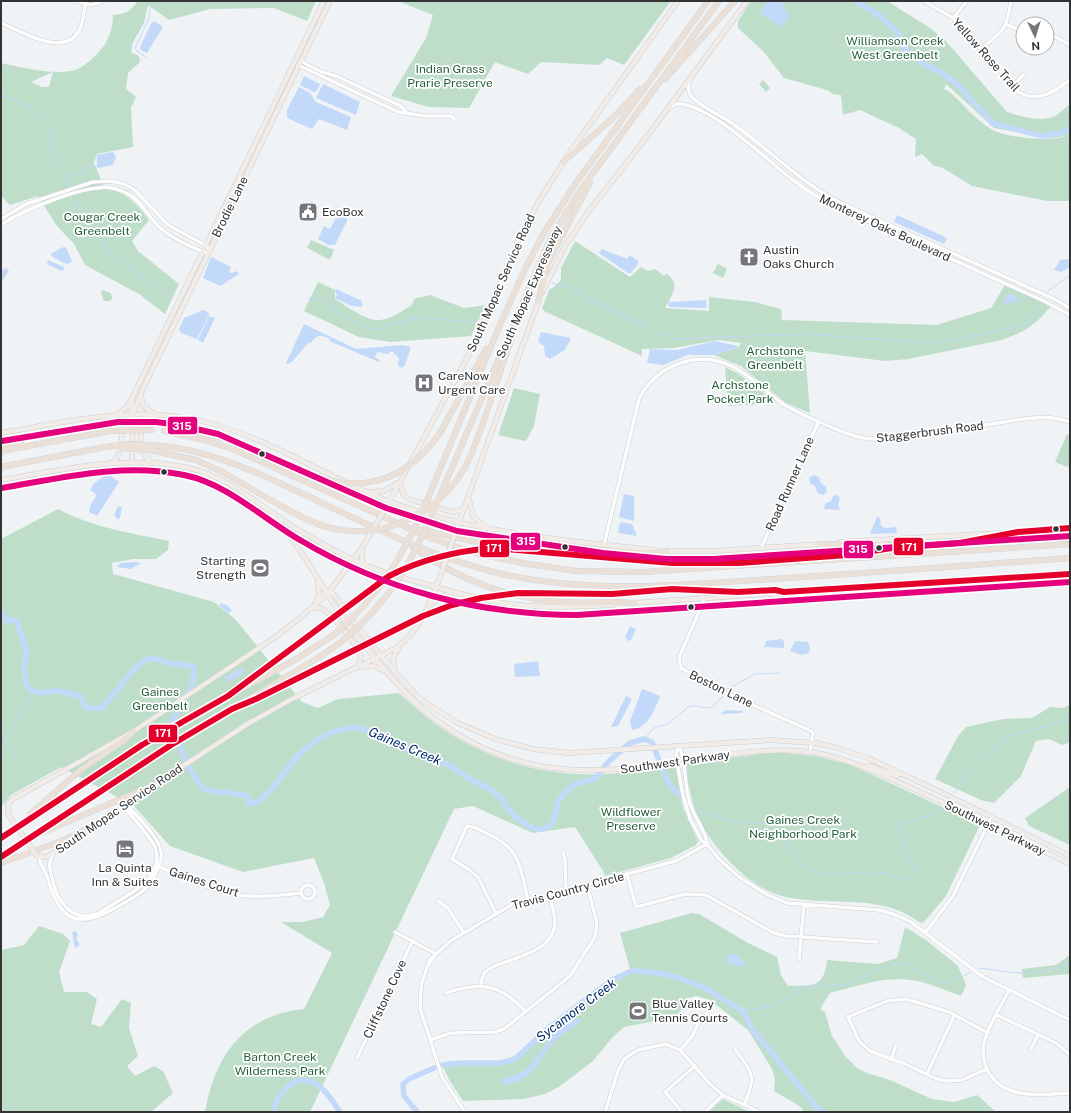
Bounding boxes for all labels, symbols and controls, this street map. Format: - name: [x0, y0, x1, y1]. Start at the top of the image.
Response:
- street label: Yellow Rose Trail: [949, 15, 1023, 95]
- north arrow: [1015, 16, 1055, 56]
- park label: Williamson Creek West Greenbelt: [846, 34, 944, 62]
- text: N: [1031, 40, 1040, 52]
- park label: Indian Grass Prarie Preserve: [407, 62, 493, 90]
- street label: Brodie Lane: [209, 174, 251, 240]
- street label: Monterey Oaks Boulevard: [817, 191, 953, 265]
- public building icon: EcoBox: [297, 201, 319, 223]
- place label: EcoBox: [322, 205, 364, 219]
- park label: Cougar Creek Greenbelt: [64, 210, 141, 238]
- street label: South Mopac Service Road: [464, 212, 538, 354]
- street label: South Mopac Expressway: [493, 223, 565, 360]
- place label: Austin Oaks Church: [763, 243, 834, 271]
- church icon: Austin Oaks Church: [738, 246, 760, 268]
- park label: Archstone Greenbelt: [746, 344, 804, 372]
- place label: CareNow Urgent Care: [438, 369, 506, 397]
- hospital icon: CareNow Urgent Care: [413, 372, 435, 394]
- park label: Archstone Pocket Park: [707, 378, 774, 406]
- line badge: 315: [167, 416, 198, 435]
- street label: Staggerbrush Road: [875, 418, 985, 446]
- text: 315: [172, 420, 192, 432]
- street label: Road Runner Lane: [763, 434, 817, 533]
- unlabelled marker: [257, 449, 267, 459]
- unlabelled marker: [159, 467, 169, 477]
- unlabelled marker: [1051, 524, 1061, 534]
- line badge: 315: [510, 532, 541, 551]
- text: 315: [516, 535, 536, 547]
- line badge: 171: [893, 537, 924, 556]
- line badge: 171: [479, 539, 510, 558]
- line badge: 315: [843, 540, 874, 559]
- text: 171: [901, 541, 917, 553]
- text: 171: [486, 542, 502, 554]
- unlabelled marker: [560, 542, 570, 552]
- text: 315: [848, 543, 868, 555]
- unlabelled marker: [874, 543, 884, 553]
- place label: Starting Strength: [196, 554, 246, 582]
- sports icon: Starting Strength: [249, 557, 271, 579]
- unlabelled marker: [686, 602, 696, 612]
- street label: Boston Lane: [687, 668, 755, 711]
- park label: Gaines Greenbelt: [132, 685, 188, 713]
- line badge: 171: [148, 724, 178, 743]
- water label: Gaines Creek: [366, 724, 444, 768]
- text: 171: [155, 727, 171, 739]
- street label: Southwest Parkway: [619, 747, 731, 777]
- street label: South Mopac Service Road: [53, 761, 185, 857]
- street label: Southwest Parkway: [942, 797, 1048, 859]
- park label: Wildflower Preserve: [601, 805, 662, 833]
- park label: Gaines Creek Neighborhood Park: [749, 813, 857, 841]
- hotel icon: La Quinta Inn & Suites: [114, 838, 136, 860]
- place label: La Quinta Inn & Suites: [92, 861, 158, 889]
- street label: Gaines Court: [167, 864, 241, 900]
- street label: Travis Country Circle: [510, 869, 626, 913]
- street label: Cliffstone Cove: [361, 957, 409, 1041]
- water label: Sycamore Creek: [533, 975, 619, 1045]
- place label: Blue Valley Tennis Courts: [652, 997, 728, 1025]
- sports icon: Blue Valley Tennis Courts: [627, 1000, 649, 1022]
- park label: Barton Creek Wilderness Park: [235, 1050, 326, 1078]

